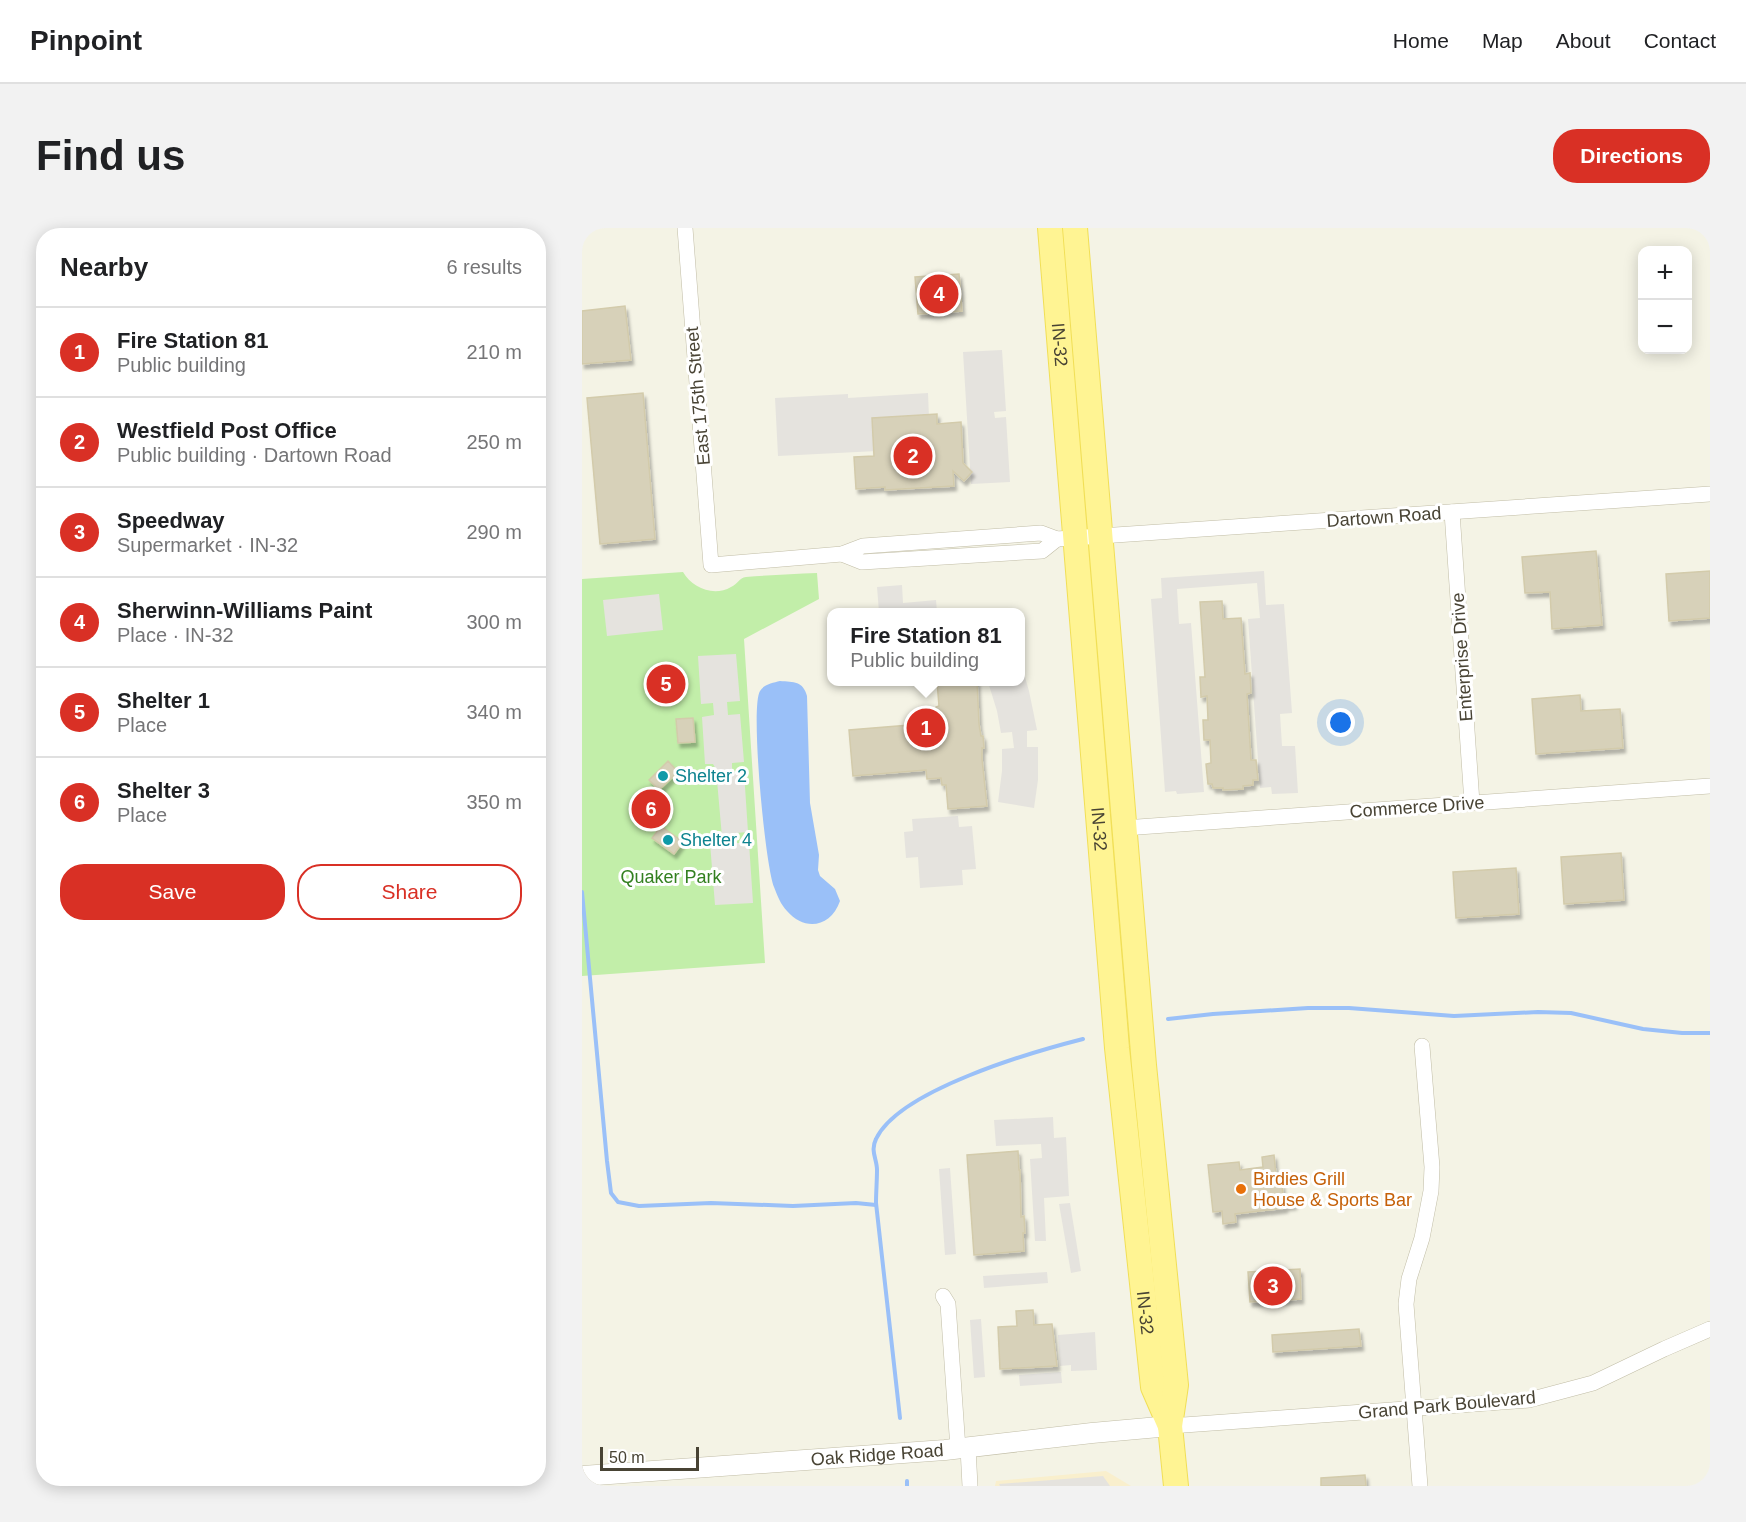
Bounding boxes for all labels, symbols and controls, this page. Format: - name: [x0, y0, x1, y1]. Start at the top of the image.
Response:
- text: Pinpoint: [30, 25, 142, 56]
- text: Home: [1393, 29, 1449, 52]
- text: Map: [1482, 29, 1523, 52]
- text: About: [1556, 29, 1611, 52]
- text: Contact: [1644, 29, 1716, 52]
- button: Directions: [1553, 129, 1710, 183]
- text: Find us: [36, 132, 185, 179]
- map controls: [1638, 246, 1692, 354]
- button: +: [1638, 246, 1692, 300]
- text: Nearby: [60, 252, 148, 282]
- text: 6 results: [446, 256, 522, 278]
- pin: 4: [920, 272, 958, 316]
- button: −: [1638, 300, 1692, 354]
- street label: IN-32: [1048, 322, 1071, 367]
- street label: East 175th Street: [682, 326, 714, 466]
- text: Fire Station 81: [117, 328, 269, 353]
- text: 1: [74, 341, 85, 363]
- text: 210 m: [466, 341, 522, 363]
- text: Public building: [117, 354, 246, 376]
- text: Westfield Post Office: [117, 418, 337, 443]
- text: 2: [74, 431, 85, 453]
- text: 250 m: [466, 431, 522, 453]
- pin: 2: [894, 434, 932, 478]
- text: Public building · Dartown Road: [117, 444, 392, 466]
- street label: Dartown Road: [1326, 503, 1442, 531]
- text: Speedway: [117, 508, 225, 533]
- text: 3: [74, 521, 85, 543]
- text: 290 m: [466, 521, 522, 543]
- text: Supermarket · IN-32: [117, 534, 298, 556]
- street label: Enterprise Drive: [1448, 592, 1476, 722]
- text: Sherwinn-Williams Paint: [117, 598, 372, 623]
- popup: [827, 608, 1025, 686]
- text: 4: [74, 611, 85, 633]
- text: 300 m: [466, 611, 522, 633]
- text: Fire Station 81: [850, 623, 1002, 648]
- text: Place · IN-32: [117, 624, 234, 646]
- text: Public building: [850, 649, 979, 671]
- pin: 5: [646, 662, 686, 706]
- text: Shelter 1: [117, 688, 210, 713]
- text: 5: [74, 701, 85, 723]
- text: 340 m: [466, 701, 522, 723]
- pin: 1: [906, 706, 946, 750]
- your location: [1326, 708, 1355, 737]
- text: Place: [117, 714, 167, 736]
- place label: Shelter 2: [675, 766, 747, 786]
- marker: Shelter 2: [656, 769, 670, 783]
- text: Shelter 3: [117, 778, 210, 803]
- pin: 6: [632, 786, 670, 832]
- text: 6: [74, 791, 85, 813]
- text: 350 m: [466, 791, 522, 813]
- street label: Commerce Drive: [1349, 792, 1485, 822]
- text: Place: [117, 804, 167, 826]
- street label: IN-32: [1087, 806, 1111, 852]
- place label: Shelter 4: [680, 830, 752, 850]
- marker: Shelter 4: [661, 833, 675, 847]
- button: Save: [60, 864, 285, 920]
- button: Share: [297, 864, 522, 920]
- park label: Quaker Park: [620, 867, 723, 887]
- place label: Birdies Grill House & Sports Bar: [1253, 1169, 1412, 1210]
- marker: Birdies Grill House & Sports Bar: [1234, 1182, 1248, 1196]
- pin: 3: [1254, 1264, 1292, 1308]
- street label: IN-32: [1133, 1290, 1157, 1336]
- street label: Grand Park Boulevard: [1357, 1387, 1537, 1423]
- street label: Oak Ridge Road: [810, 1440, 944, 1470]
- scale bar: [600, 1444, 699, 1472]
- text: 50 m: [609, 1449, 645, 1466]

